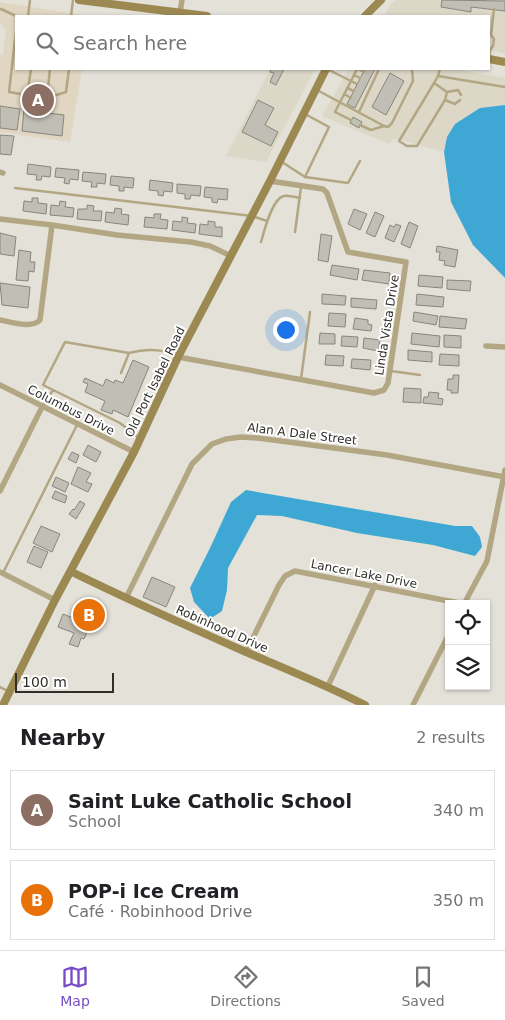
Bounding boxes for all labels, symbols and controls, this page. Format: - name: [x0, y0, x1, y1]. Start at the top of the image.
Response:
- search box: [15, 15, 490, 70]
- icon: search: [33, 29, 61, 57]
- text: Search here: [73, 32, 187, 54]
- pin: A: [22, 81, 54, 119]
- street label: Linda Vista Drive: [372, 274, 402, 376]
- your location: [273, 317, 299, 343]
- street label: Old Port Isabel Road: [122, 324, 188, 440]
- street label: Columbus Drive: [25, 382, 117, 438]
- street label: Alan A Dale Street: [247, 420, 358, 448]
- street label: Lancer Lake Drive: [310, 557, 418, 591]
- pin: B: [73, 596, 105, 634]
- map controls: [445, 600, 490, 690]
- button: locate: [445, 600, 490, 645]
- street label: Robinhood Drive: [174, 602, 270, 656]
- button: layers: [445, 645, 490, 690]
- scale bar: [15, 670, 114, 693]
- text: 100 m: [22, 674, 67, 690]
- text: Nearby: [20, 726, 105, 750]
- text: 2 results: [416, 728, 485, 747]
- text: Saint Luke Catholic School: [68, 790, 352, 812]
- text: A: [31, 801, 43, 820]
- text: 340 m: [433, 801, 484, 820]
- text: School: [68, 812, 121, 831]
- text: POP-i Ice Cream: [68, 880, 239, 902]
- text: B: [31, 891, 43, 910]
- text: 350 m: [433, 891, 484, 910]
- text: Café · Robinhood Drive: [68, 902, 252, 921]
- tab: Map: [60, 963, 90, 1009]
- tab: Directions: [210, 963, 281, 1009]
- tab: Saved: [401, 963, 445, 1009]

